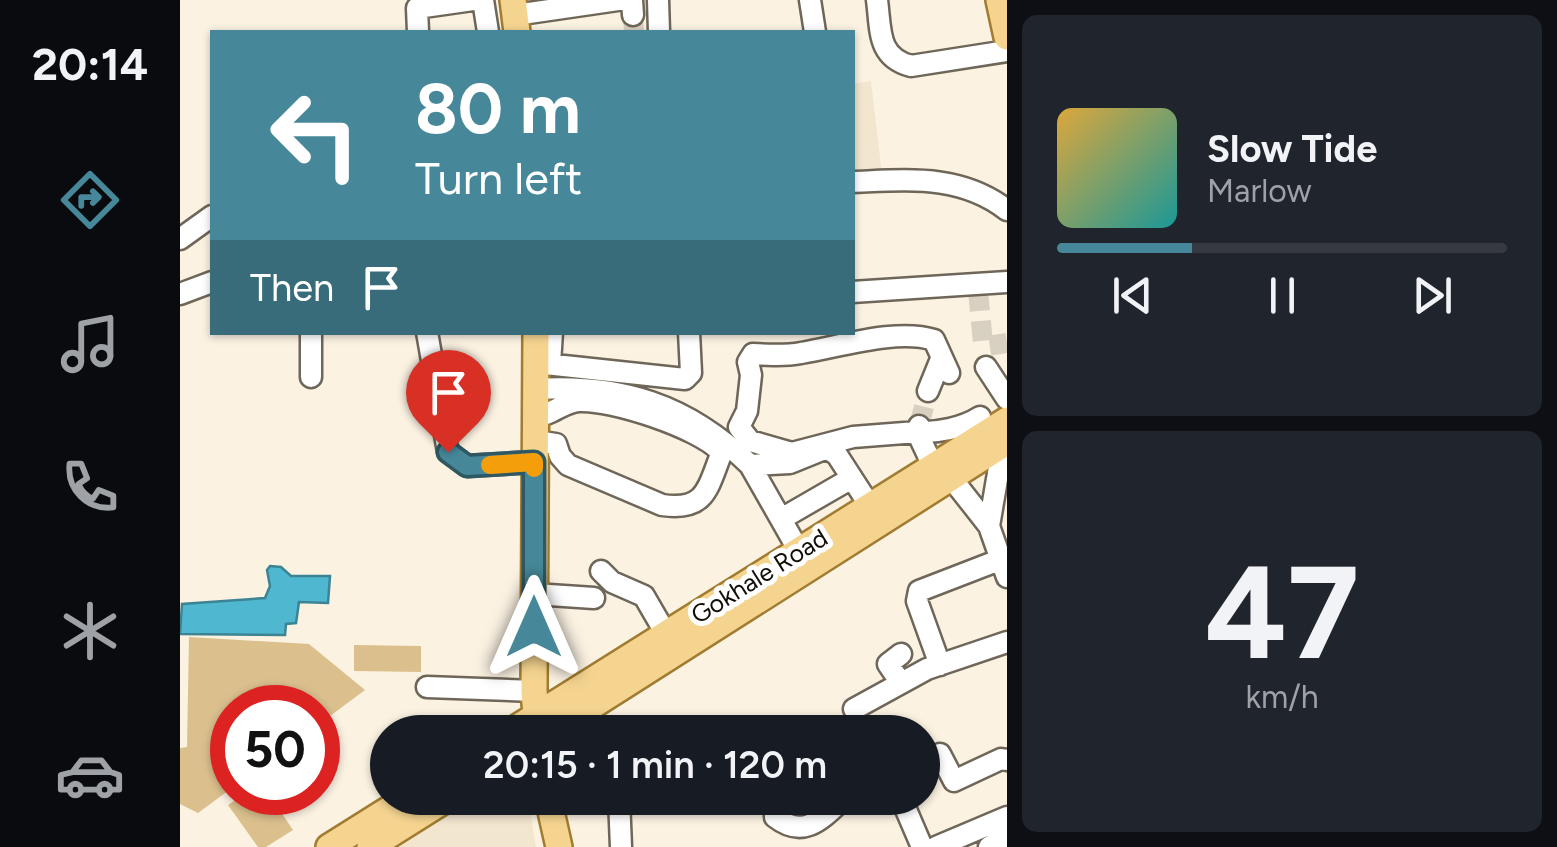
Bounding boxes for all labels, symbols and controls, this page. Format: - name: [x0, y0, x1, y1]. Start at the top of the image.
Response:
- text: 20:14: [32, 37, 148, 91]
- text: 80 m: [415, 66, 581, 151]
- icon: left: [250, 70, 380, 200]
- text: Slow Tide: [1207, 126, 1377, 172]
- text: Turn left: [415, 151, 582, 205]
- icon: directions: [55, 165, 125, 235]
- text: Marlow: [1207, 172, 1311, 210]
- icon: arrive: [354, 260, 409, 315]
- text: Then: [250, 265, 334, 311]
- icon: previous: [1105, 268, 1160, 323]
- icon: pause: [1255, 268, 1310, 323]
- icon: next: [1405, 268, 1460, 323]
- icon: music: [55, 309, 125, 379]
- pin: [406, 350, 491, 453]
- icon: arrive: [421, 365, 476, 420]
- icon: phone: [55, 452, 125, 522]
- street label: Gokhale Road: [685, 522, 833, 630]
- text: 47: [1205, 535, 1359, 691]
- position arrow: [482, 575, 586, 679]
- icon: climate: [55, 596, 125, 666]
- text: km/h: [1245, 678, 1319, 716]
- speed limit sign: 50: [210, 685, 340, 815]
- icon: car: [55, 740, 125, 810]
- text: 20:15 · 1 min · 120 m: [483, 742, 827, 788]

